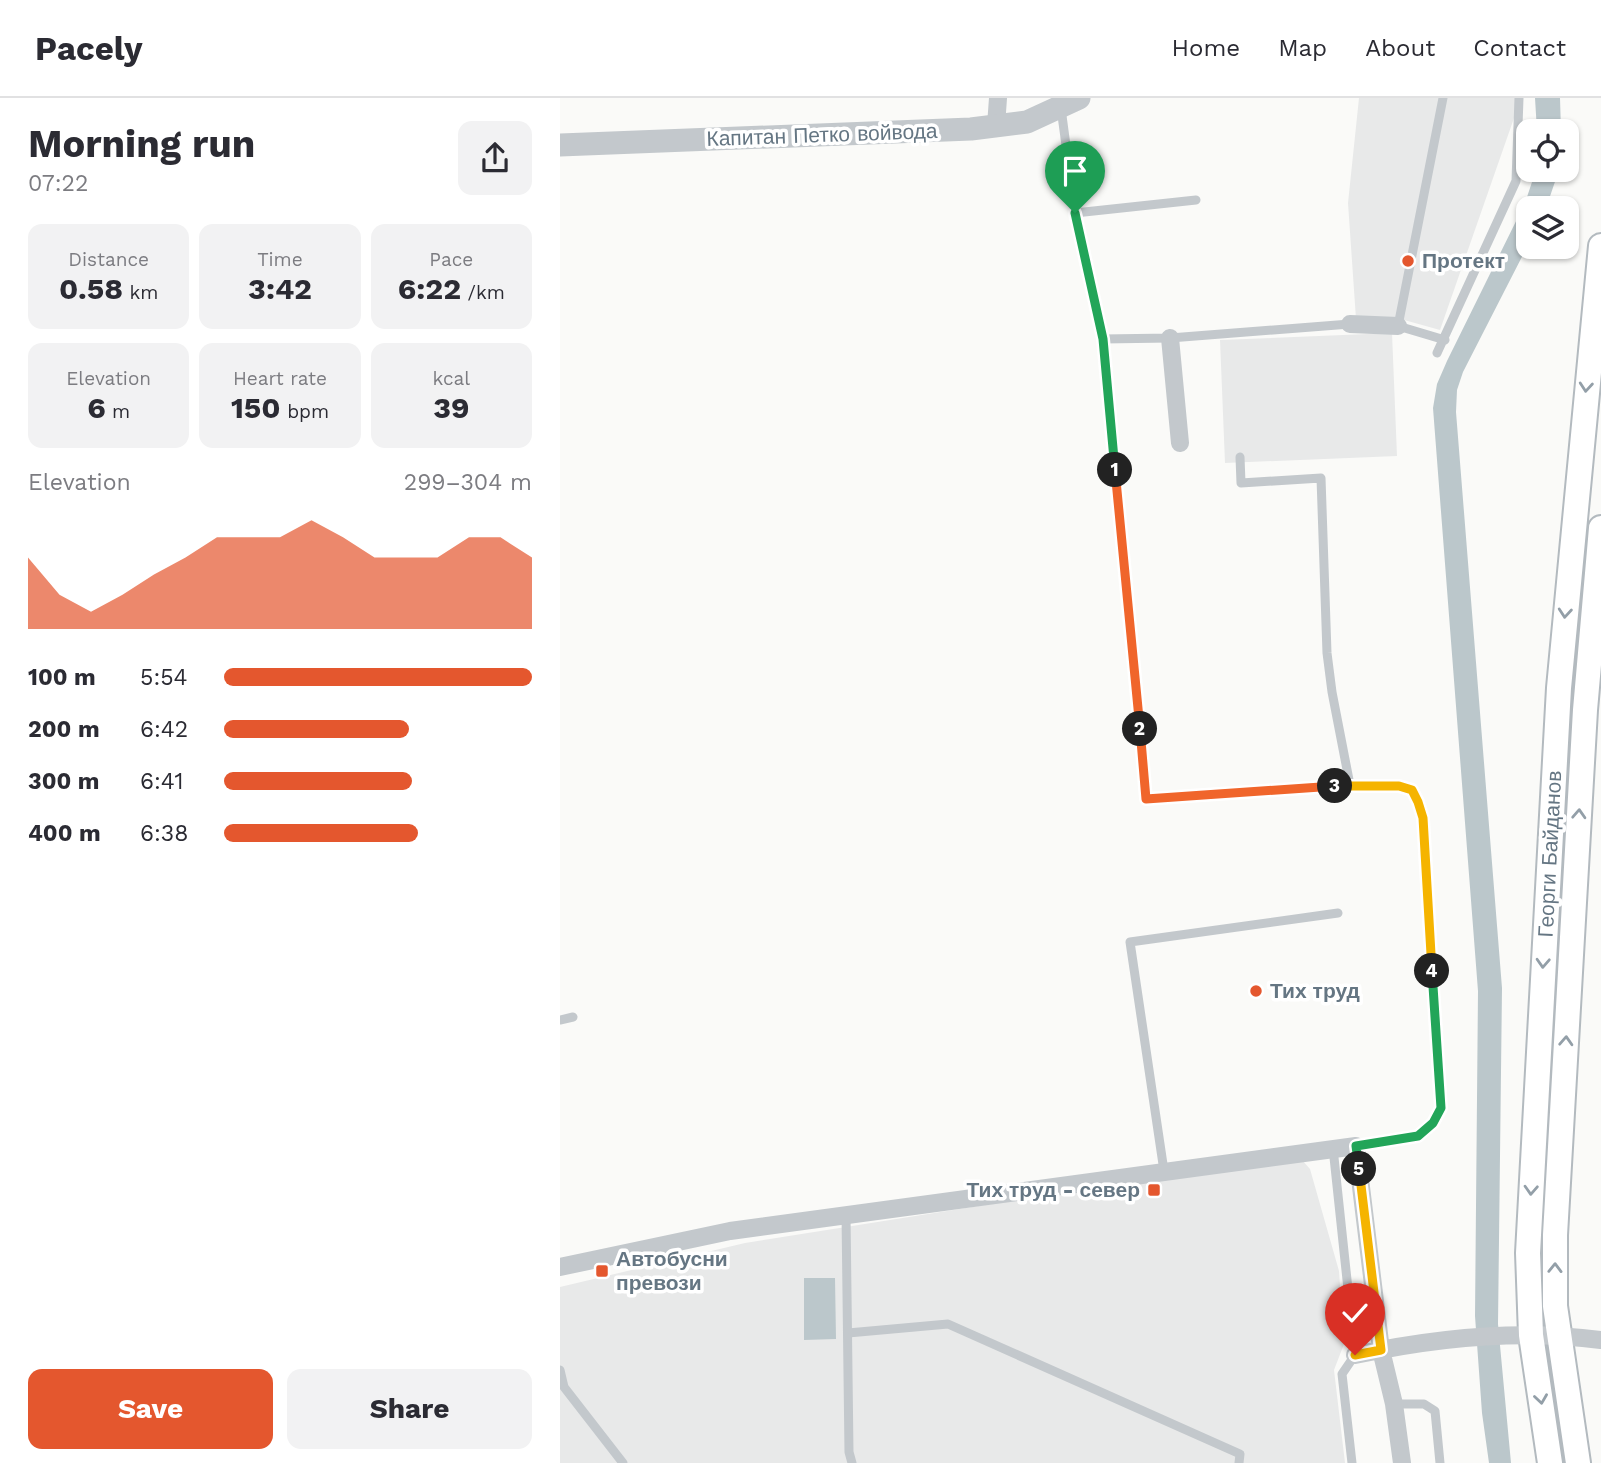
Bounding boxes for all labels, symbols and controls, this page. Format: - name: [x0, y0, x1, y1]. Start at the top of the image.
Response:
- text: Pacely: [35, 29, 143, 68]
- text: Home: [1172, 34, 1240, 62]
- text: Map: [1278, 34, 1327, 62]
- text: About: [1365, 34, 1435, 62]
- text: Contact: [1473, 34, 1566, 62]
- street label: Капитан Петко войвода: [706, 118, 938, 151]
- map controls: [1516, 119, 1579, 259]
- button: locate: [1516, 119, 1579, 182]
- button: share: [458, 121, 532, 195]
- text: Morning run: [28, 122, 255, 166]
- pin: [1045, 141, 1105, 213]
- icon: arrive: [1056, 152, 1094, 190]
- text: 07:22: [28, 170, 88, 197]
- button: layers: [1516, 196, 1579, 259]
- text: Distance: [68, 248, 149, 271]
- text: Time: [257, 248, 303, 271]
- text: Pace: [429, 248, 473, 271]
- place label: Протект: [1422, 248, 1505, 273]
- marker: Протект: [1400, 253, 1416, 269]
- text: 0.58: [59, 271, 123, 306]
- text: 3:42: [248, 271, 312, 306]
- text: 6:22: [398, 271, 461, 306]
- text: km: [123, 281, 158, 304]
- text: /km: [461, 281, 505, 304]
- text: Elevation: [66, 367, 151, 390]
- text: Heart rate: [233, 367, 327, 390]
- text: kcal: [433, 367, 470, 390]
- one-way arrow: [1579, 381, 1594, 393]
- text: 6: [87, 390, 106, 425]
- text: 150: [231, 390, 281, 425]
- text: 39: [433, 390, 469, 425]
- text: m: [106, 400, 130, 423]
- text: bpm: [281, 400, 329, 423]
- pin: 1: [1098, 452, 1132, 488]
- text: 1: [1110, 458, 1119, 481]
- text: Elevation: [28, 469, 131, 496]
- text: 299–304 m: [404, 469, 532, 496]
- one-way arrow: [1558, 608, 1573, 619]
- text: 100 m: [28, 664, 96, 691]
- text: 5:54: [140, 664, 188, 691]
- pin: 2: [1122, 712, 1158, 746]
- text: 200 m: [28, 716, 100, 743]
- text: 6:42: [140, 716, 188, 743]
- text: 2: [1134, 717, 1145, 740]
- text: 300 m: [28, 768, 99, 795]
- text: 6:41: [140, 768, 183, 795]
- pin: 3: [1318, 768, 1352, 804]
- street label: Георги Байданов: [1533, 770, 1566, 938]
- text: 3: [1329, 774, 1340, 797]
- one-way arrow: [1572, 808, 1587, 819]
- text: 400 m: [28, 820, 101, 847]
- text: 6:38: [140, 820, 188, 847]
- pin: 4: [1414, 954, 1450, 988]
- one-way arrow: [1536, 957, 1551, 968]
- text: 4: [1425, 959, 1438, 982]
- place label: Тих труд: [1270, 978, 1360, 1003]
- marker: Тих труд: [1248, 983, 1264, 999]
- one-way arrow: [1559, 1035, 1574, 1046]
- pin: 5: [1342, 1152, 1376, 1186]
- text: 5: [1353, 1157, 1364, 1180]
- place label: Тих труд - север: [966, 1177, 1140, 1202]
- marker: Тих труд - север: [1146, 1182, 1162, 1198]
- one-way arrow: [1524, 1185, 1539, 1196]
- place label: Автобусни превози: [616, 1246, 728, 1295]
- one-way arrow: [1547, 1262, 1563, 1273]
- marker: Автобусни превози: [594, 1263, 610, 1279]
- pin: [1325, 1283, 1385, 1355]
- icon: check: [1336, 1294, 1374, 1332]
- button: Save: [28, 1369, 273, 1449]
- button: Share: [287, 1369, 532, 1449]
- one-way arrow: [1533, 1393, 1548, 1405]

